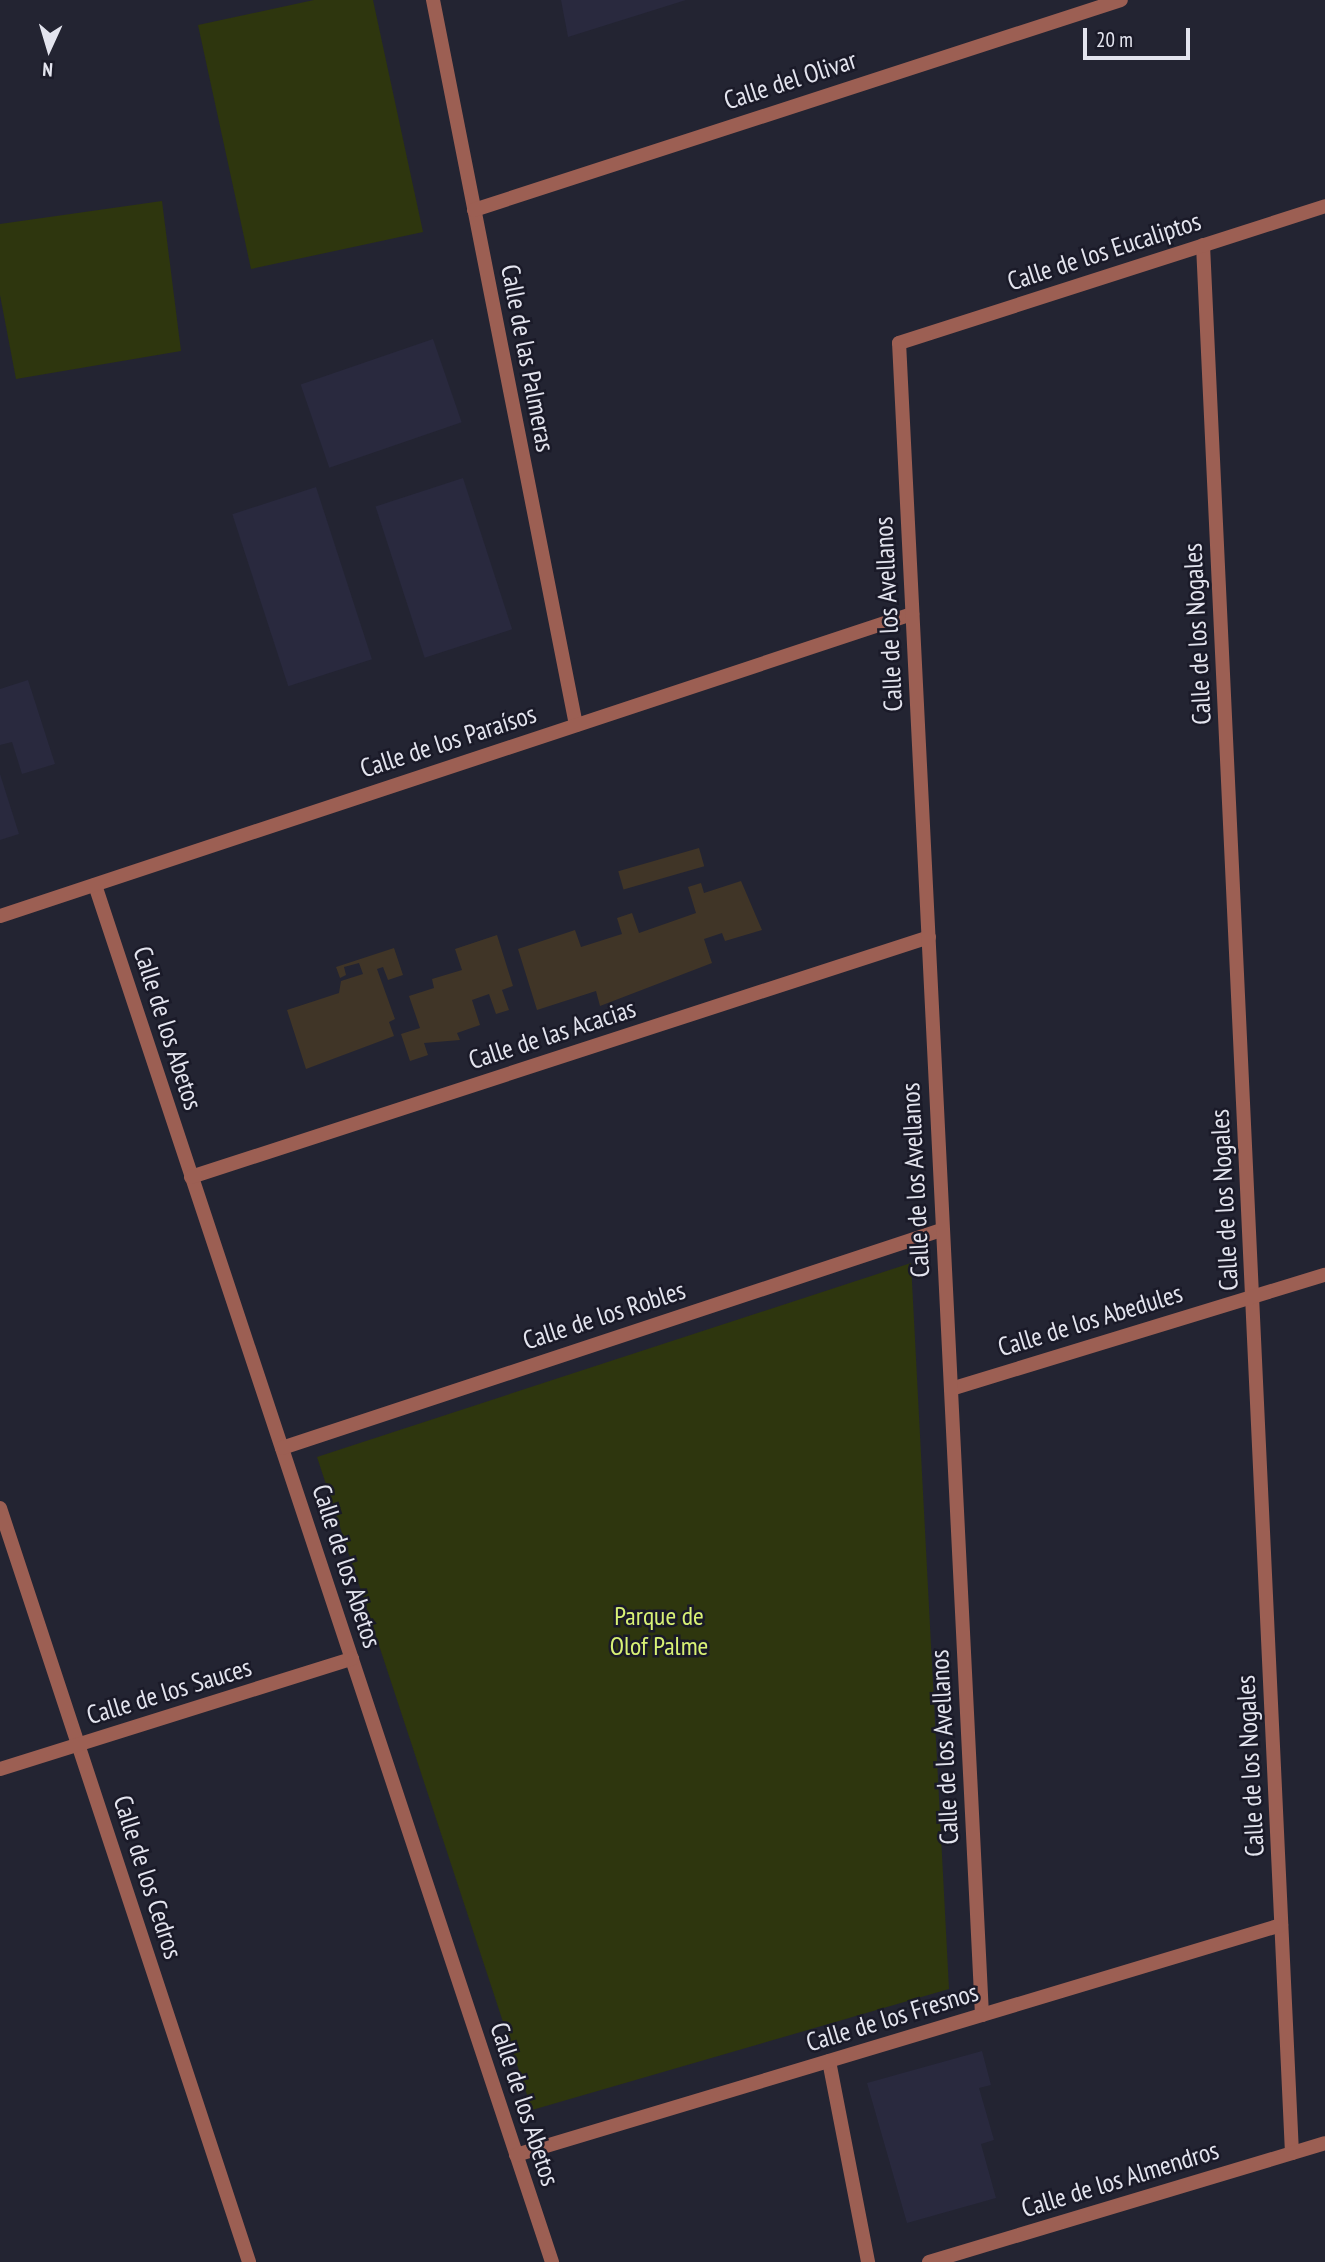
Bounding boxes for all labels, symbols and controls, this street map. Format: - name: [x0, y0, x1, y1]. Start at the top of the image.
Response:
- north arrow: [14, 14, 84, 84]
- scale bar: [1087, 14, 1194, 58]
- text: 20 m: [1096, 26, 1133, 53]
- street label: Calle del Olivar: [720, 44, 860, 116]
- text: N: [42, 58, 54, 82]
- street label: Calle de los Eucaliptos: [1003, 205, 1205, 297]
- street label: Calle de las Palmeras: [495, 262, 561, 454]
- street label: Calle de los Avellanos: [867, 515, 909, 713]
- street label: Calle de los Nogales: [1177, 542, 1217, 726]
- street label: Calle de los Paraísos: [356, 698, 540, 784]
- street label: Calle de los Abetos: [127, 942, 209, 1114]
- street label: Calle de las Acacias: [464, 992, 640, 1076]
- street label: Calle de los Avellanos: [894, 1081, 936, 1279]
- street label: Calle de los Nogales: [1204, 1108, 1244, 1292]
- street label: Calle de los Robles: [519, 1274, 689, 1356]
- street label: Calle de los Abedules: [994, 1277, 1186, 1363]
- street label: Calle de los Abetos: [306, 1480, 388, 1652]
- park label: Parque de Olof Palme: [610, 1600, 708, 1662]
- street label: Calle de los Avellanos: [923, 1648, 965, 1846]
- street label: Calle de los Sauces: [83, 1651, 255, 1731]
- street label: Calle de los Nogales: [1230, 1674, 1270, 1858]
- street label: Calle de los Cedros: [107, 1791, 189, 1963]
- street label: Calle de los Fresnos: [802, 1976, 982, 2058]
- street label: Calle de los Abetos: [484, 2018, 566, 2190]
- street label: Calle de los Almendros: [1017, 2134, 1223, 2224]

